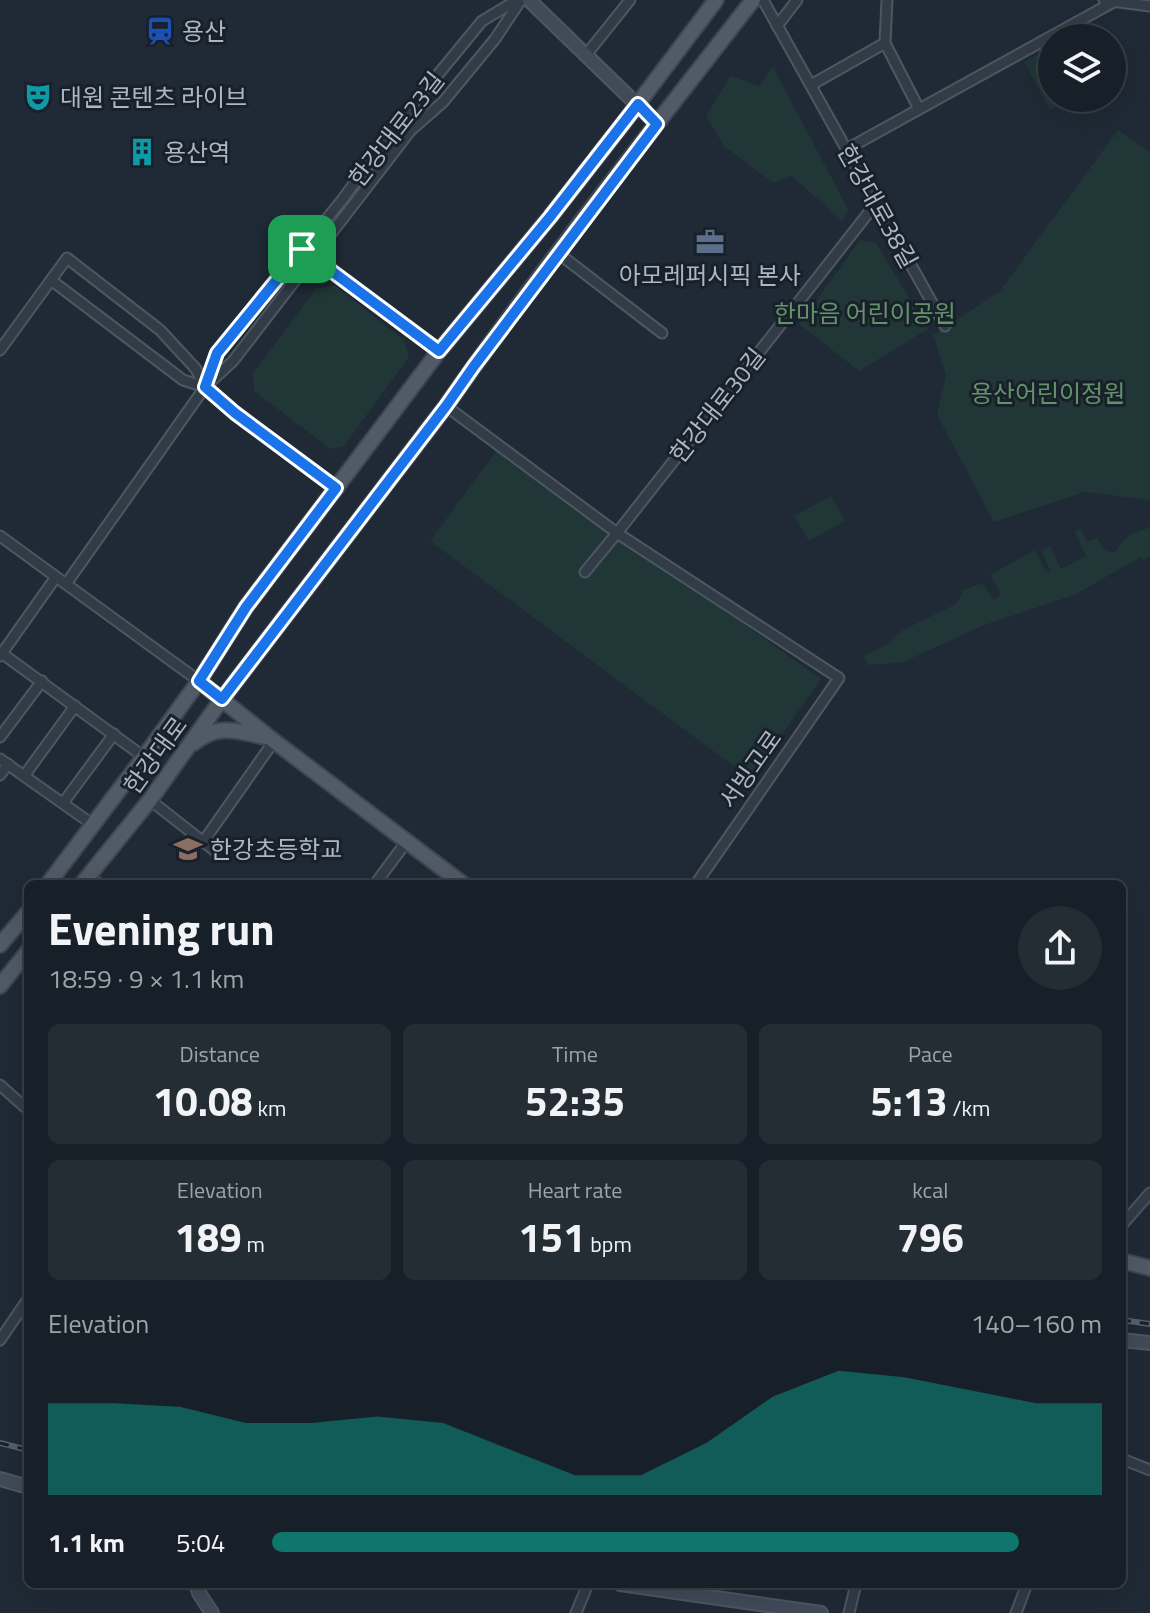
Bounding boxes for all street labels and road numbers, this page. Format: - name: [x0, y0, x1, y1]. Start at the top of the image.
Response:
- street label: 한강대로23길: [340, 64, 452, 194]
- street label: 한강대로38길: [829, 137, 927, 275]
- street label: 한강대로30길: [661, 340, 773, 470]
- street label: 한강대로: [114, 709, 196, 801]
- street label: 서빙고로: [710, 722, 790, 816]

